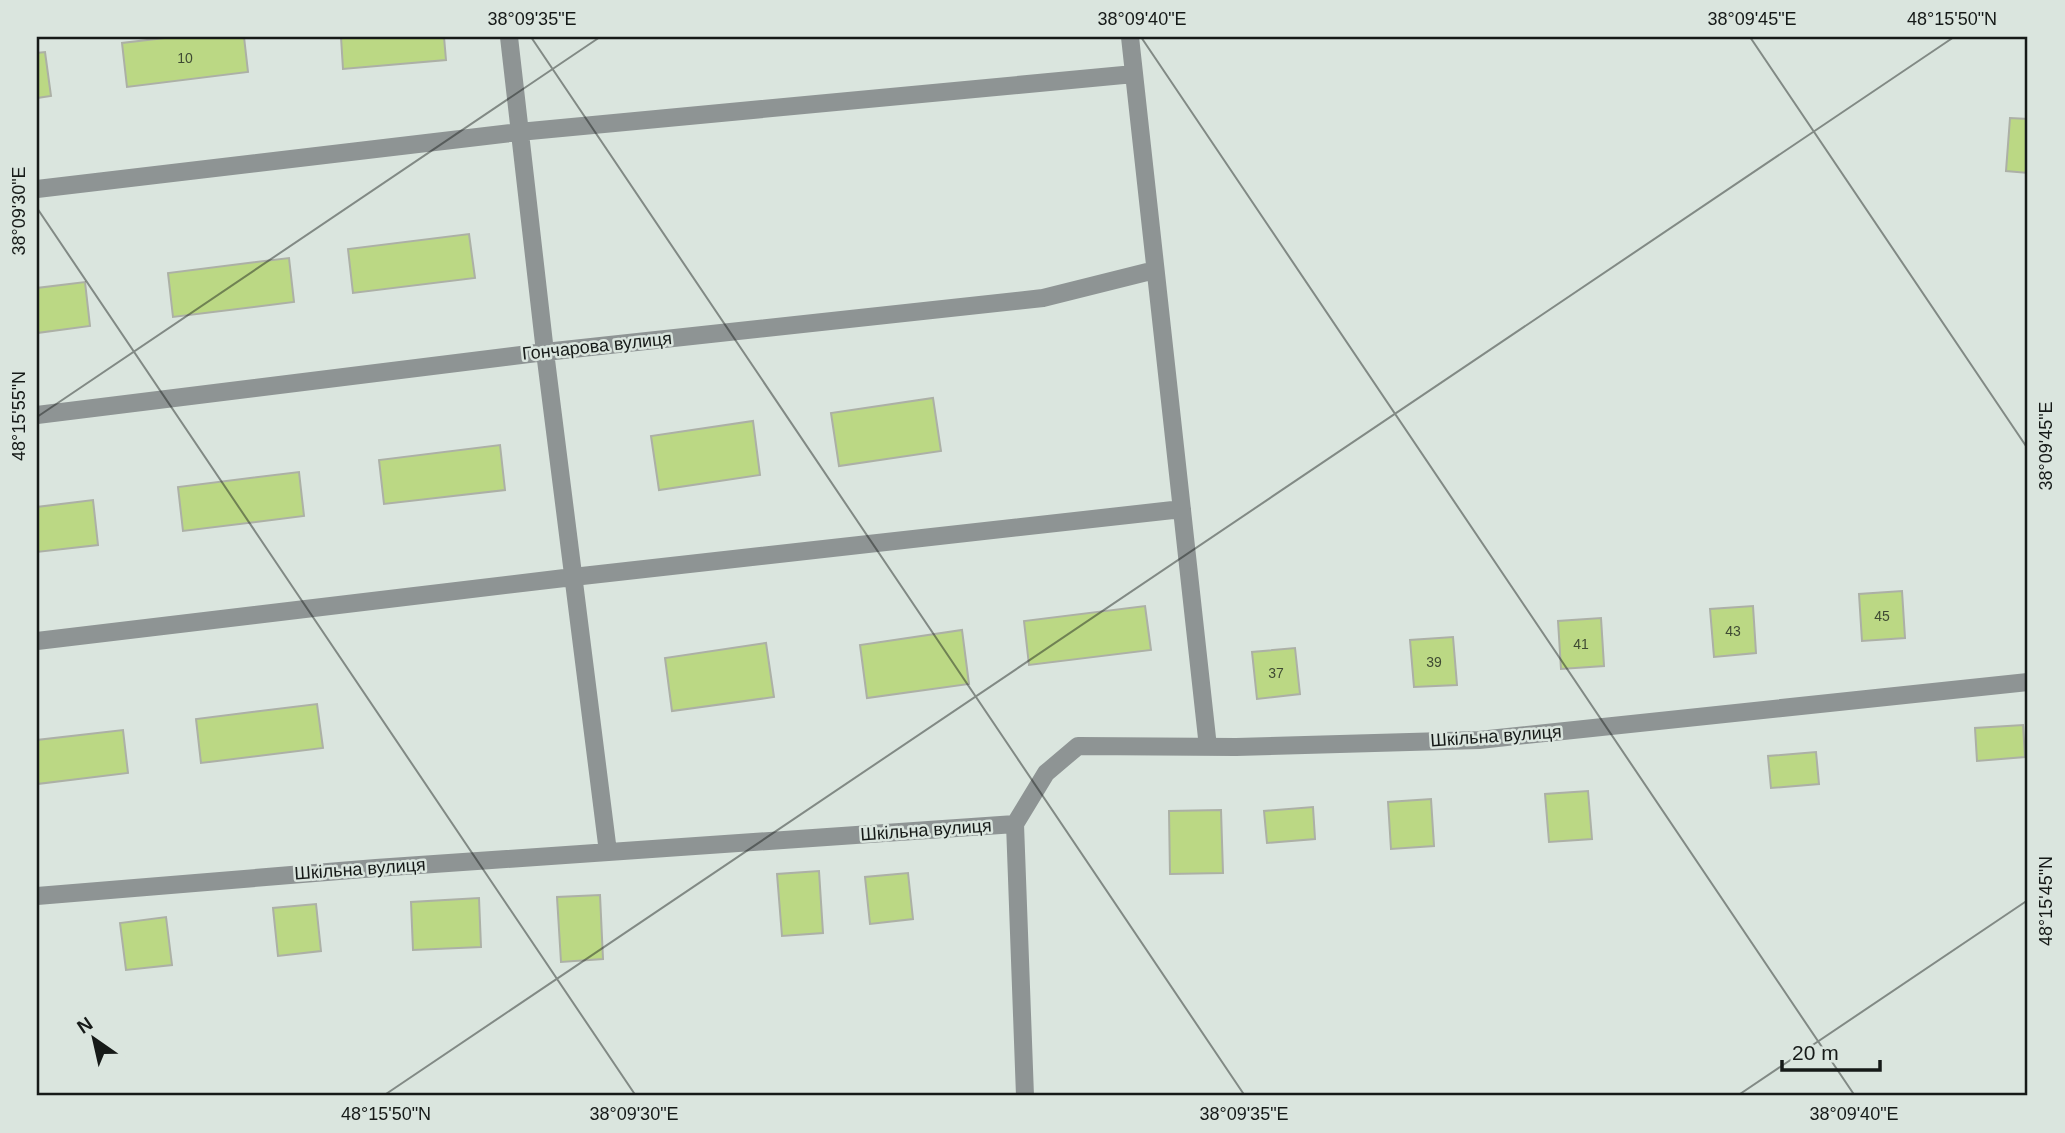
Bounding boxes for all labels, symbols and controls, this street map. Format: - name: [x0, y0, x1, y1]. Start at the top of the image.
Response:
- text: 38°09'35"E: [487, 9, 577, 29]
- text: 38°09'40"E: [1097, 9, 1187, 29]
- text: 38°09'45"E: [1707, 9, 1797, 29]
- text: 48°15'50"N: [1907, 9, 1997, 29]
- house number: 10: [177, 50, 193, 66]
- text: 38°09'30"E: [9, 166, 29, 256]
- street label: Гончарова вулиця: [521, 328, 673, 364]
- text: 48°15'55"N: [9, 371, 29, 461]
- text: 38°09'45"E: [2036, 401, 2056, 491]
- house number: 45: [1874, 608, 1890, 624]
- house number: 43: [1725, 623, 1741, 639]
- house number: 41: [1573, 636, 1589, 652]
- house number: 39: [1426, 654, 1442, 670]
- house number: 37: [1268, 665, 1284, 681]
- street label: Шкільна вулиця: [1430, 721, 1562, 751]
- street label: Шкільна вулиця: [860, 815, 992, 845]
- street label: Шкільна вулиця: [294, 854, 426, 884]
- text: 48°15'45"N: [2036, 856, 2056, 946]
- north arrow: [60, 1004, 130, 1074]
- text: N: [73, 1013, 96, 1038]
- scale bar: [1782, 1028, 1880, 1072]
- text: 20 m: [1792, 1041, 1839, 1064]
- text: 48°15'50"N: [341, 1104, 431, 1124]
- text: 38°09'30"E: [589, 1104, 679, 1124]
- text: 38°09'35"E: [1199, 1104, 1289, 1124]
- text: 38°09'40"E: [1809, 1104, 1899, 1124]

